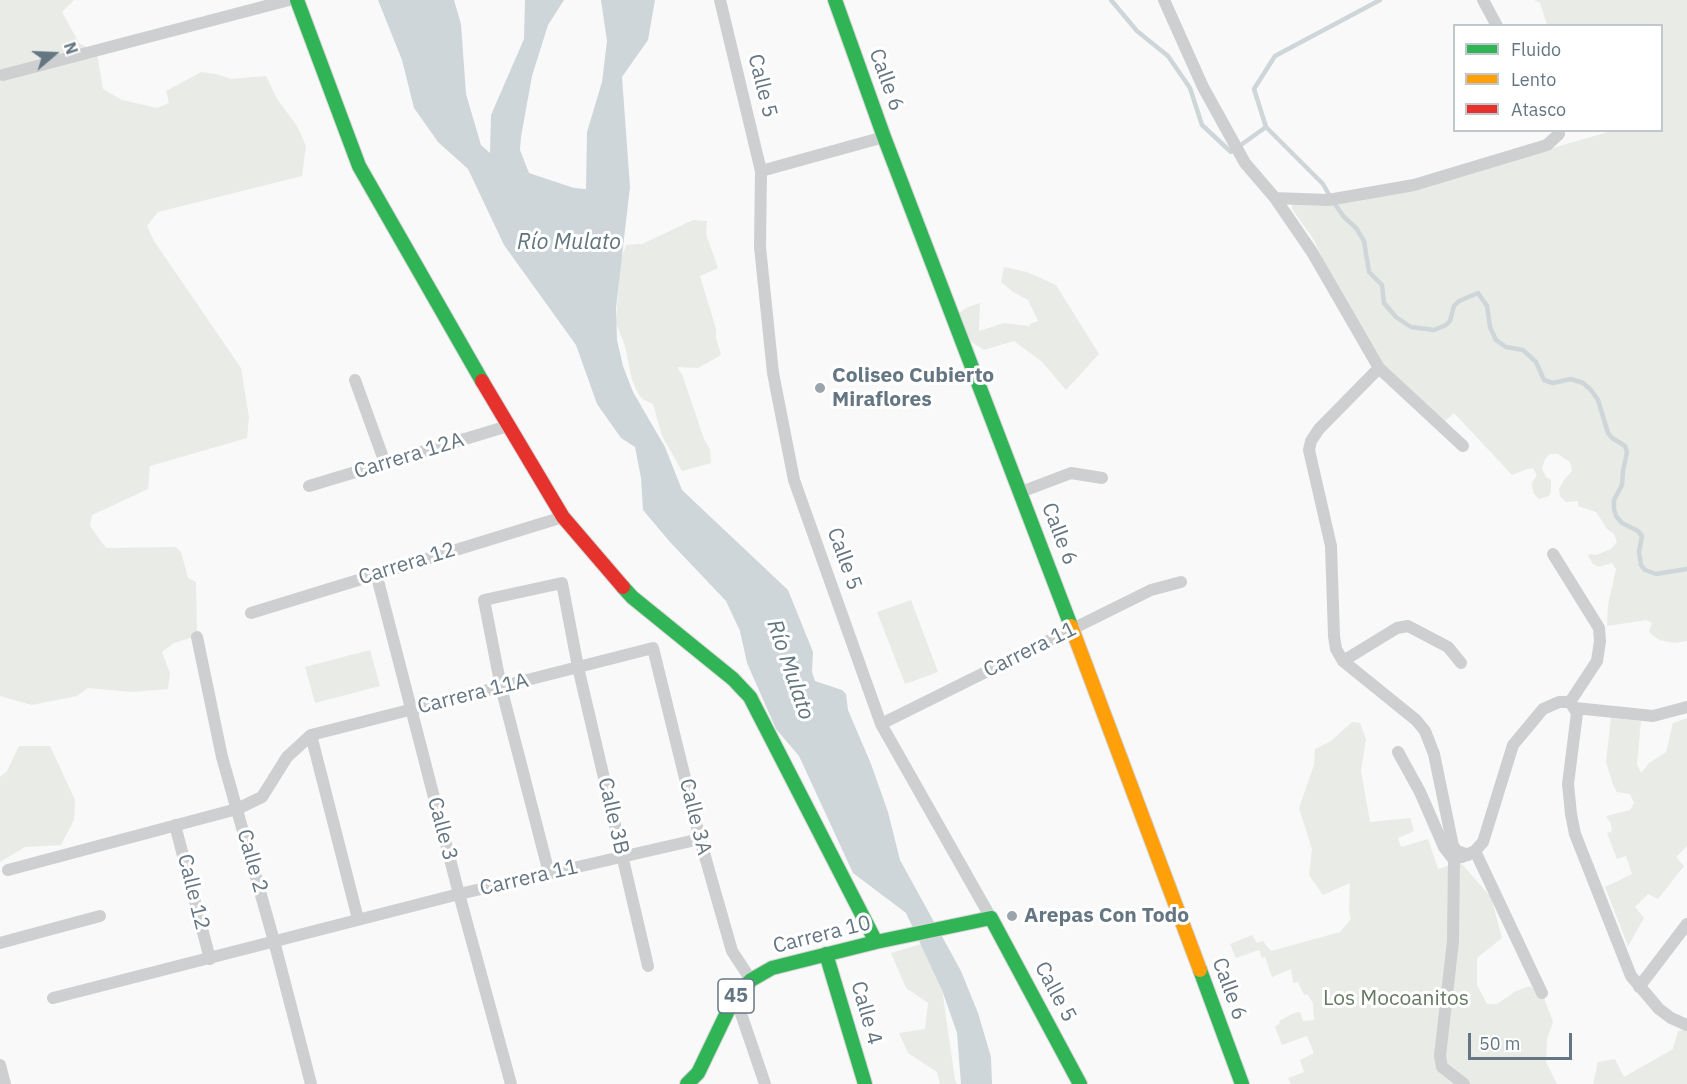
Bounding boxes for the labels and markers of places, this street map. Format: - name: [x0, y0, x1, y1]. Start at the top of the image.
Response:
- place label: Coliseo Cubierto Miraflores: [832, 363, 994, 413]
- marker: Coliseo Cubierto Miraflores: [813, 381, 827, 395]
- place label: Arepas Con Todo: [1024, 903, 1189, 929]
- marker: Arepas Con Todo: [1005, 909, 1019, 923]

